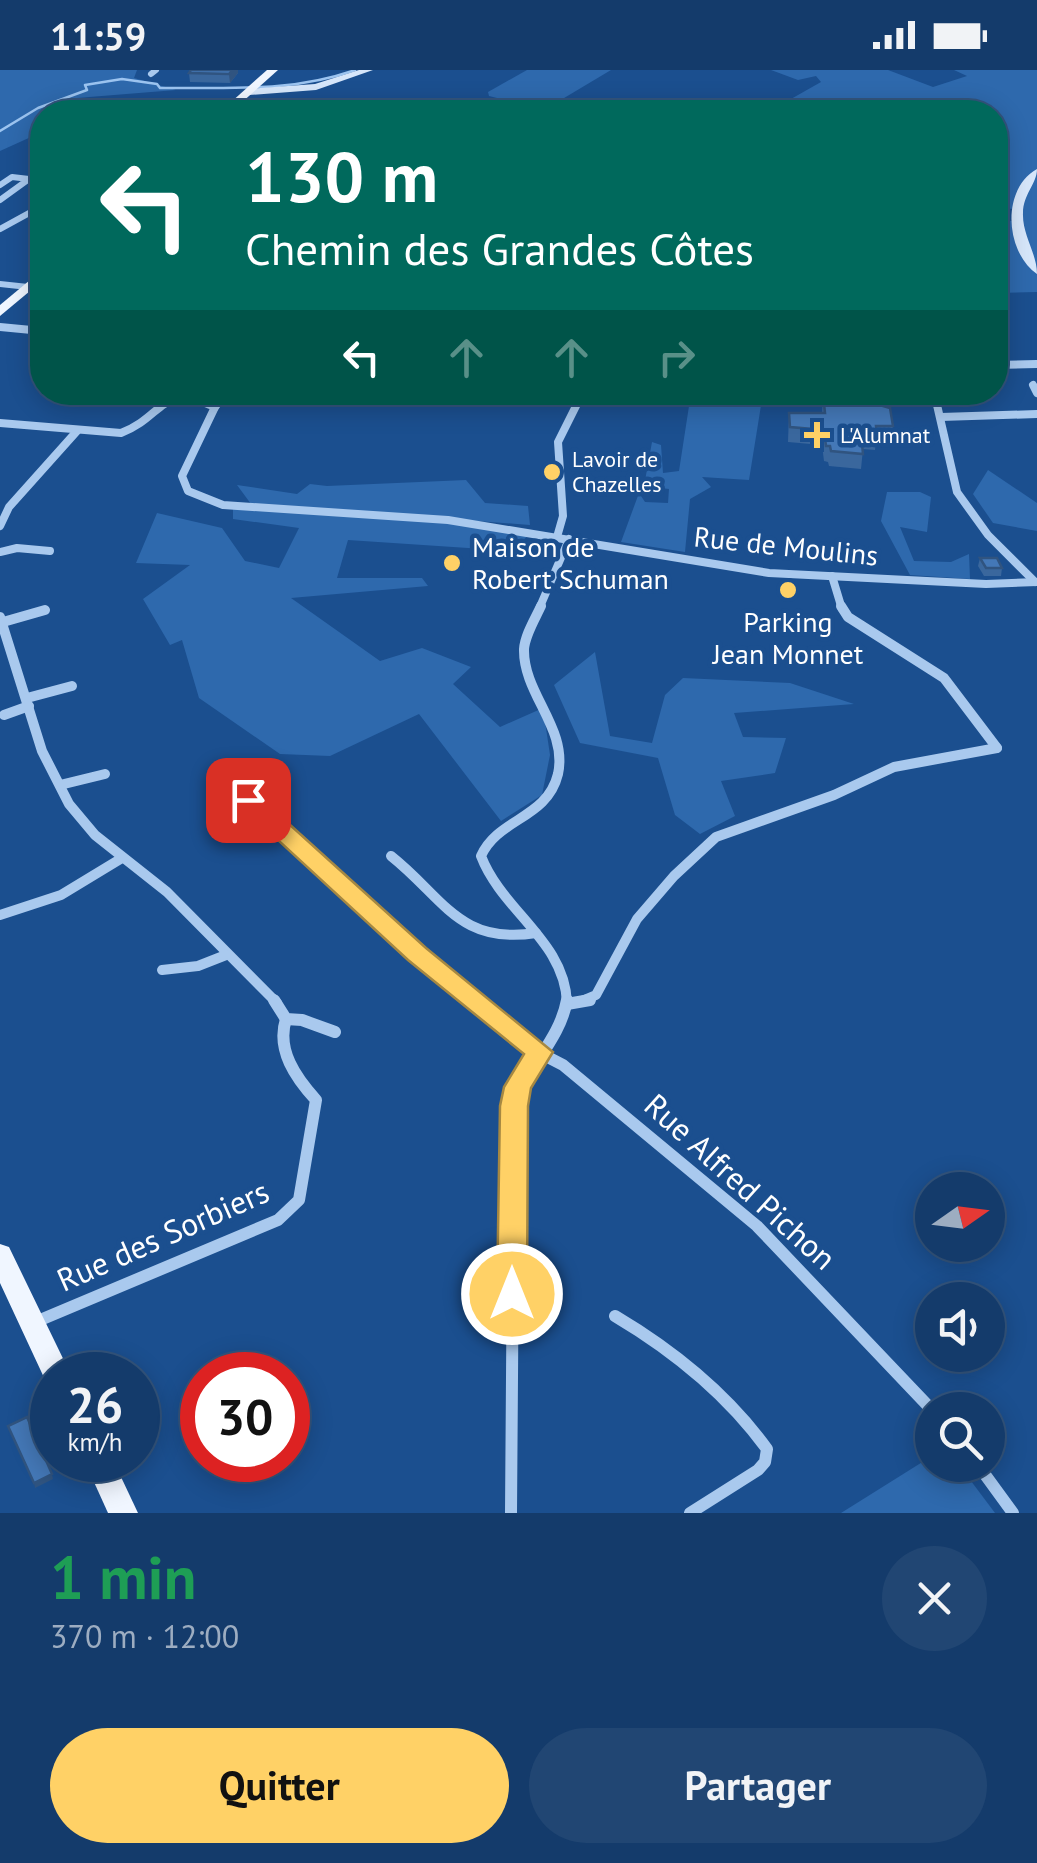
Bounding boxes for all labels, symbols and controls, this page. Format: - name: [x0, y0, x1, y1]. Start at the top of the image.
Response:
- text: 11:59: [50, 11, 146, 60]
- text: 130 m: [245, 131, 438, 221]
- icon: left: [80, 140, 210, 270]
- text: Chemin des Grandes Côtes: [245, 219, 754, 277]
- icon: left: [334, 330, 389, 385]
- icon: ahead: [439, 330, 494, 385]
- icon: ahead: [544, 330, 599, 385]
- icon: right: [649, 330, 704, 385]
- place label: L'Alumnat: [840, 421, 931, 449]
- marker: L'Alumnat: [804, 422, 830, 448]
- place label: Lavoir de Chazelles: [572, 445, 661, 498]
- marker: Lavoir de Chazelles: [541, 461, 563, 483]
- street label: Rue de Moulins: [692, 517, 880, 574]
- place label: Maison de Robert Schuman: [472, 528, 669, 597]
- marker: Maison de Robert Schuman: [441, 552, 463, 574]
- marker: Parking Jean Monnet: [777, 579, 799, 601]
- place label: Parking Jean Monnet: [712, 603, 864, 672]
- pin: [206, 758, 291, 843]
- icon: arrive: [221, 773, 276, 828]
- street label: Rue Alfred Pichon: [636, 1084, 845, 1278]
- street label: Rue des Sorbiers: [50, 1170, 275, 1301]
- north arrow: [915, 1172, 1005, 1262]
- map controls: [915, 1172, 1005, 1482]
- position arrow: [460, 1242, 564, 1346]
- button: sound: [915, 1282, 1005, 1372]
- speed limit sign: 30: [180, 1352, 310, 1482]
- text: 26: [67, 1372, 123, 1437]
- button: search: [915, 1392, 1005, 1482]
- text: km/h: [68, 1426, 122, 1458]
- text: 1 min: [50, 1538, 196, 1616]
- button: close: [882, 1546, 987, 1651]
- text: 370 m · 12:00: [50, 1615, 239, 1657]
- button: Quitter: [50, 1728, 509, 1843]
- button: Partager: [529, 1728, 987, 1843]

